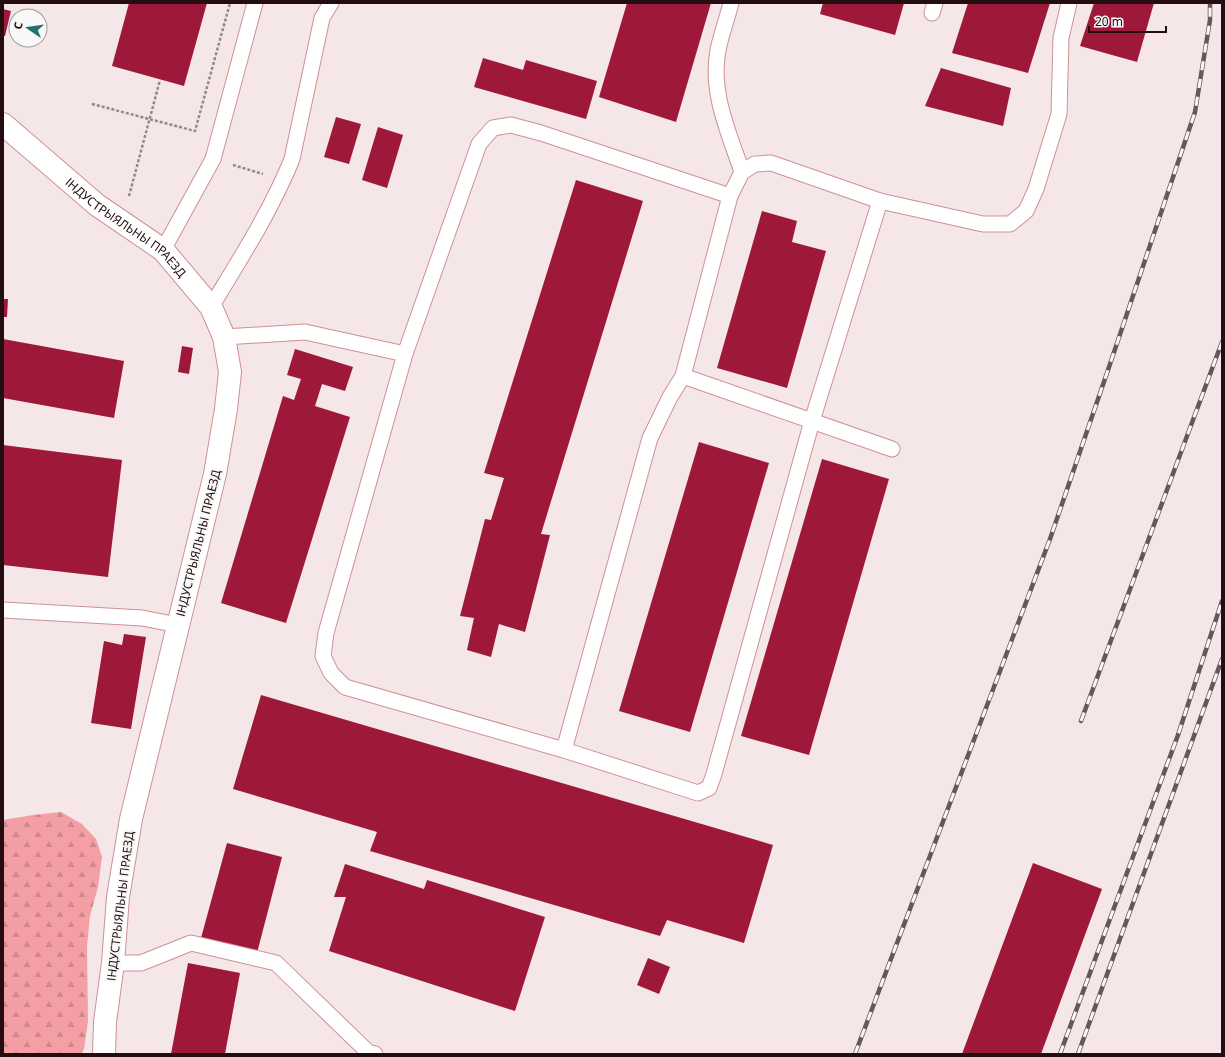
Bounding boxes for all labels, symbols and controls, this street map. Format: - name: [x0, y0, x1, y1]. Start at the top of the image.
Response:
- north arrow: [8, 8, 48, 48]
- scale bar: [1089, 8, 1166, 34]
- text: 20 m: [1095, 13, 1123, 30]
- text: С: [10, 20, 26, 31]
- street label: ІНДУСТРЫЯЛЬНЫ ПРАЕЗД: [62, 173, 191, 281]
- street label: ІНДУСТРЫЯЛЬНЫ ПРАЕЗД: [172, 468, 225, 618]
- street label: ІНДУСТРЫЯЛЬНЫ ПРАЕЗД: [102, 830, 138, 982]

